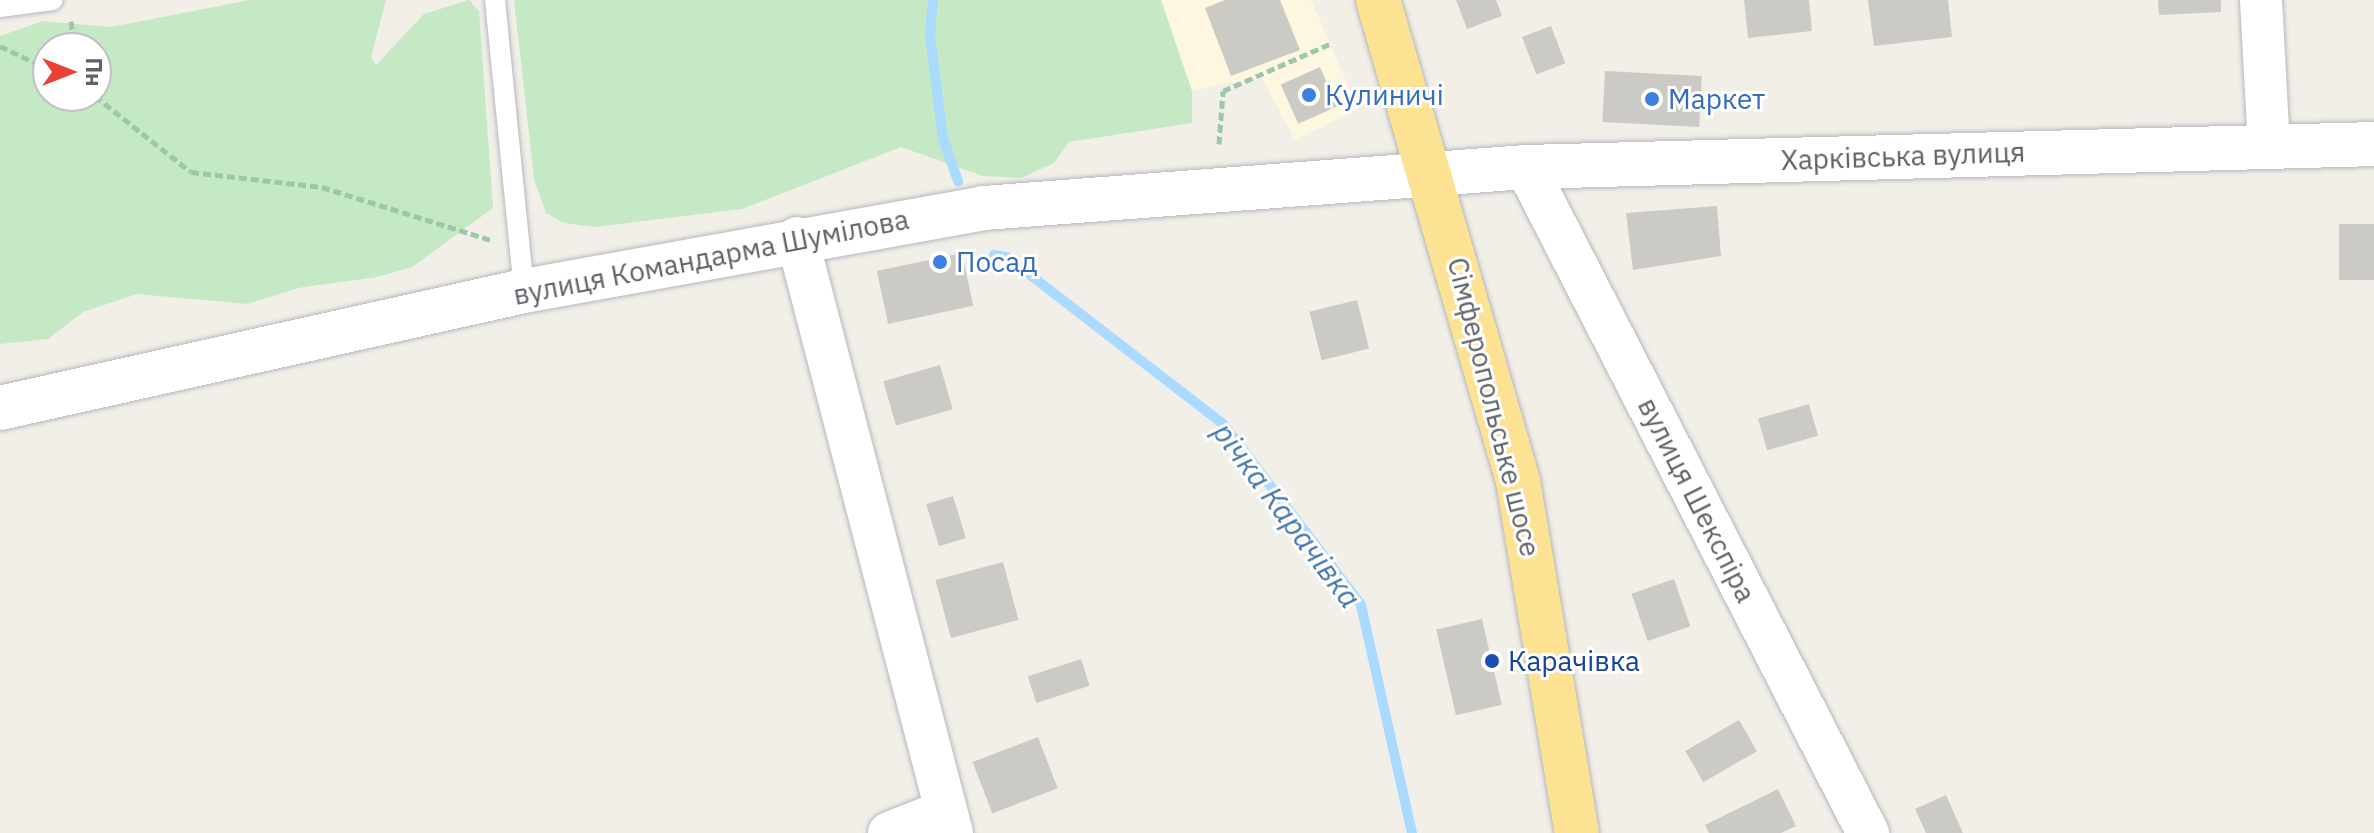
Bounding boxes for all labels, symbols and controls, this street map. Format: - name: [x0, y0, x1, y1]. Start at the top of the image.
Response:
- north arrow: [32, 32, 112, 112]
- text: Пн: [80, 57, 109, 87]
- place label: Кулиничі: [1325, 78, 1444, 112]
- place label: Маркет: [1668, 82, 1765, 116]
- marker: Кулиничі: [1300, 86, 1318, 104]
- marker: Маркет: [1643, 90, 1661, 108]
- street label: Харківська вулиця: [1780, 135, 2026, 177]
- street label: вулиця Командарма Шумілова: [510, 202, 912, 312]
- place label: Посад: [956, 245, 1037, 279]
- marker: Посад: [931, 253, 949, 271]
- street label: Сімферопольське шосе: [1441, 254, 1547, 560]
- street label: вулиця Шекспіра: [1631, 392, 1763, 608]
- water label: річка Карачівка: [1206, 415, 1368, 615]
- place label: Карачівка: [1508, 644, 1640, 678]
- marker: Карачівка: [1483, 652, 1501, 670]

